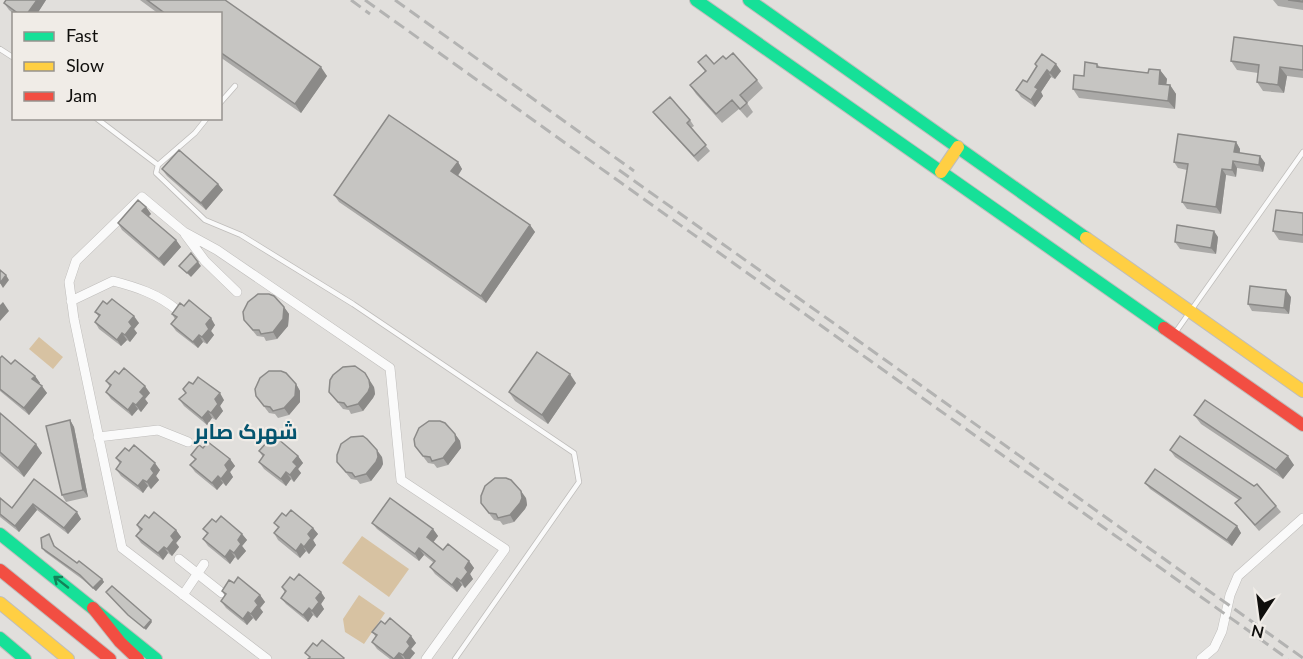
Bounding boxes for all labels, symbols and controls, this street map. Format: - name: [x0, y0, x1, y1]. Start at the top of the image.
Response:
- legend: [12, 12, 222, 120]
- text: Fast: [66, 24, 99, 46]
- text: Slow: [66, 54, 104, 76]
- text: Jam: [66, 84, 97, 106]
- district label: شهرک صابر: [193, 418, 298, 445]
- one-way arrow: [54, 576, 70, 589]
- north arrow: [1231, 587, 1291, 647]
- text: N: [1249, 621, 1266, 643]

